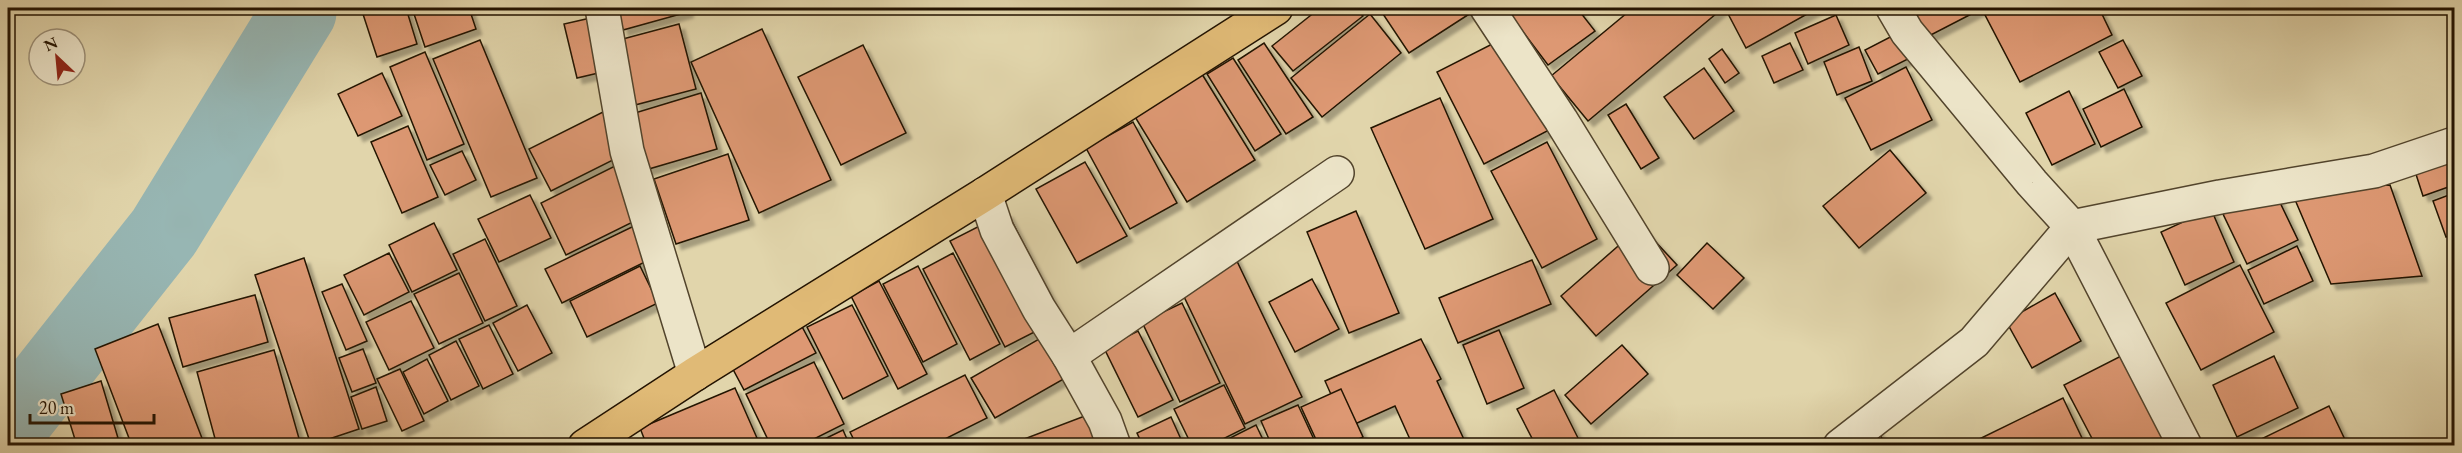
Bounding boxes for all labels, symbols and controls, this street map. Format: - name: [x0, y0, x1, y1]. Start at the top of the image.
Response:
- north arrow: [27, 27, 87, 87]
- text: N: [40, 32, 61, 56]
- scale bar: [30, 387, 154, 425]
- text: 20 m: [39, 396, 74, 419]

